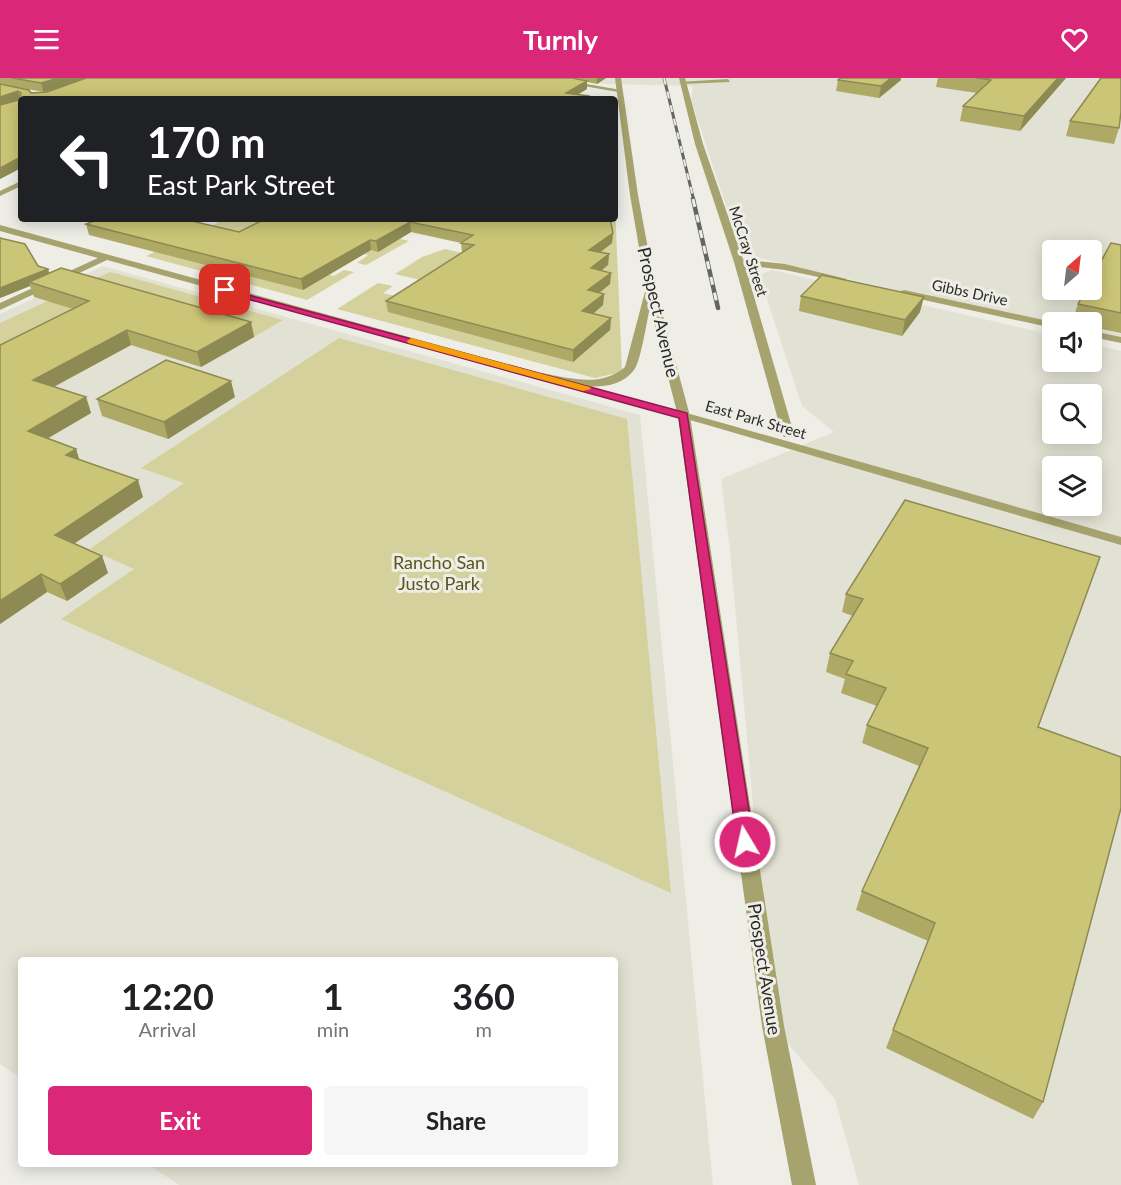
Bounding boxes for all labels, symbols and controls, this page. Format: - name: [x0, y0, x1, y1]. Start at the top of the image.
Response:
- icon: menu: [30, 23, 63, 56]
- text: Turnly: [523, 23, 598, 56]
- icon: heart: [1058, 23, 1091, 56]
- text: 170 m: [147, 117, 265, 167]
- icon: left: [48, 120, 126, 198]
- text: East Park Street: [147, 168, 335, 201]
- street label: McCray Street: [726, 204, 772, 299]
- north arrow: [1042, 240, 1102, 300]
- map controls: [1042, 240, 1102, 516]
- street label: Prospect Avenue: [633, 245, 685, 379]
- pin: [199, 264, 250, 315]
- icon: arrive: [208, 273, 241, 306]
- street label: Gibbs Drive: [930, 275, 1010, 309]
- button: sound: [1042, 312, 1102, 372]
- button: search: [1042, 384, 1102, 444]
- street label: East Park Street: [703, 396, 809, 442]
- button: layers: [1042, 456, 1102, 516]
- park label: Rancho San Justo Park: [393, 551, 485, 594]
- position arrow: [713, 810, 777, 874]
- street label: Prospect Avenue: [744, 902, 786, 1036]
- text: 12:20: [121, 974, 214, 1018]
- text: 1: [323, 974, 344, 1018]
- text: 360: [452, 974, 515, 1018]
- text: Arrival: [139, 1017, 196, 1041]
- text: min: [317, 1017, 349, 1041]
- text: m: [475, 1017, 492, 1041]
- button: Exit: [48, 1086, 312, 1155]
- button: Share: [324, 1086, 588, 1155]

